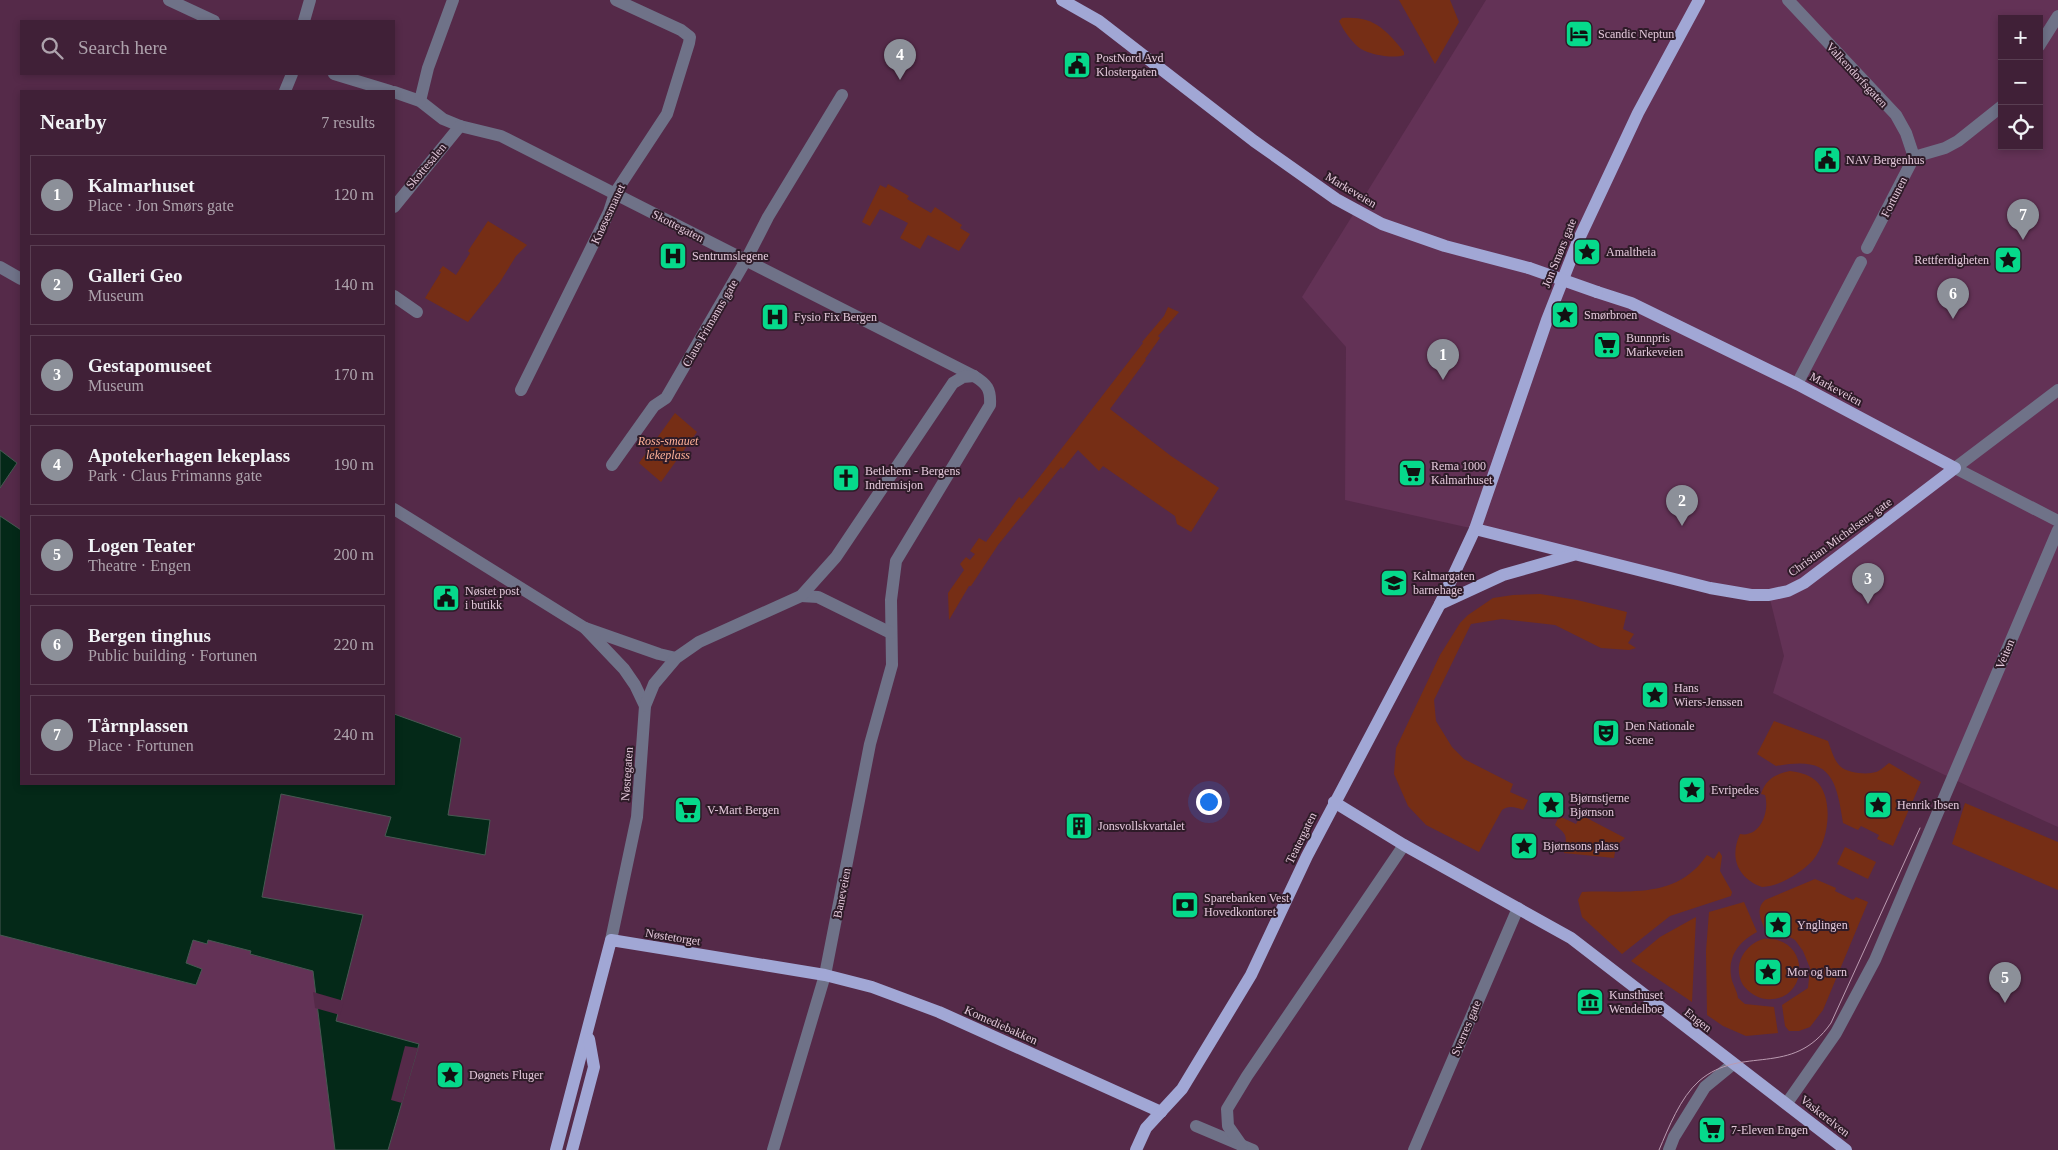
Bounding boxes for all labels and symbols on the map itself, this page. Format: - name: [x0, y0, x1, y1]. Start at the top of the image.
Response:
- hotel icon: Scandic Neptun: [1564, 19, 1594, 49]
- place label: Scandic Neptun: [1598, 27, 1674, 41]
- pin: 4: [884, 39, 916, 80]
- street label: Valkendorfsgaten: [1823, 40, 1891, 110]
- public building icon: PostNord Avd Klostergaten: [1062, 50, 1092, 80]
- place label: PostNord Avd Klostergaten: [1096, 51, 1163, 79]
- street label: Skottesalen: [403, 140, 449, 192]
- public building icon: NAV Bergenhus: [1812, 145, 1842, 175]
- place label: NAV Bergenhus: [1846, 153, 1925, 167]
- street label: Markeveien: [1323, 169, 1379, 211]
- street label: Fortunen: [1878, 175, 1910, 219]
- street label: Knøsesmauet: [588, 181, 628, 246]
- pin: 7: [2007, 199, 2039, 240]
- street label: Skottegaten: [650, 207, 706, 245]
- street label: Jon Smørs gate: [1539, 216, 1579, 290]
- place icon: Amaltheia: [1572, 237, 1602, 267]
- hospital icon: Sentrumslegene: [658, 241, 688, 271]
- place label: Amaltheia: [1606, 245, 1657, 259]
- place icon: Rettferdigheten: [1993, 245, 2023, 275]
- place label: Sentrumslegene: [692, 249, 769, 263]
- place label: Rettferdigheten: [1914, 253, 1989, 267]
- street label: Claus Frimanns gate: [679, 277, 741, 369]
- pin: 6: [1937, 278, 1969, 319]
- place icon: Smørbroen: [1550, 300, 1580, 330]
- hospital icon: Fysio Fix Bergen: [760, 302, 790, 332]
- place label: Smørbroen: [1584, 308, 1637, 322]
- place label: Fysio Fix Bergen: [794, 310, 877, 324]
- supermarket icon: Bunnpris Markeveien: [1592, 330, 1622, 360]
- place label: Bunnpris Markeveien: [1626, 331, 1683, 359]
- pin: 1: [1427, 339, 1459, 380]
- street label: Markeveien: [1807, 369, 1865, 409]
- park label: Ross-smauet lekeplass: [637, 434, 699, 462]
- supermarket icon: Rema 1000 Kalmarhuset: [1397, 458, 1427, 488]
- place label: Rema 1000 Kalmarhuset: [1431, 459, 1493, 487]
- church icon: Betlehem - Bergens Indremisjon: [831, 463, 861, 493]
- place label: Betlehem - Bergens Indremisjon: [865, 464, 960, 492]
- pin: 2: [1666, 485, 1698, 526]
- street label: Christian Michelsens gate: [1785, 495, 1895, 579]
- pin: 3: [1852, 563, 1884, 604]
- school or university icon: Kalmargaten barnehage: [1379, 568, 1409, 598]
- place label: Kalmargaten barnehage: [1413, 569, 1475, 597]
- public building icon: Nøstet post i butikk: [431, 583, 461, 613]
- place label: Nøstet post i butikk: [465, 584, 520, 612]
- street label: Veiten: [1993, 637, 2017, 671]
- place icon: Hans Wiers-Jenssen: [1640, 680, 1670, 710]
- place label: Hans Wiers-Jenssen: [1674, 681, 1743, 709]
- theatre icon: Den Nationale Scene: [1591, 718, 1621, 748]
- place label: Den Nationale Scene: [1625, 719, 1695, 747]
- street label: Nøstegaten: [618, 747, 636, 801]
- place icon: Evripedes: [1677, 775, 1707, 805]
- place label: Evripedes: [1711, 783, 1759, 797]
- your location: [1196, 789, 1222, 815]
- place icon: Bjørnstjerne Bjørnson: [1536, 790, 1566, 820]
- place icon: Henrik Ibsen: [1863, 790, 1893, 820]
- place label: Bjørnstjerne Bjørnson: [1570, 791, 1629, 819]
- supermarket icon: V-Mart Bergen: [673, 795, 703, 825]
- place label: Henrik Ibsen: [1897, 798, 1959, 812]
- place label: V-Mart Bergen: [707, 803, 779, 817]
- street label: Teatergaten: [1283, 810, 1319, 866]
- building icon: Jonsvollskvartalet: [1064, 811, 1094, 841]
- place label: Jonsvollskvartalet: [1098, 819, 1185, 833]
- place icon: Bjørnsons plass: [1509, 831, 1539, 861]
- place label: Bjørnsons plass: [1543, 839, 1619, 853]
- street label: Baneveien: [830, 867, 854, 919]
- bank icon: Sparebanken Vest Hovedkontoret: [1170, 890, 1200, 920]
- place label: Sparebanken Vest Hovedkontoret: [1204, 891, 1290, 919]
- place icon: Ynglingen: [1763, 910, 1793, 940]
- place label: Ynglingen: [1797, 918, 1848, 932]
- street label: Nøstetorget: [644, 926, 702, 948]
- place icon: Mor og barn: [1753, 957, 1783, 987]
- pin: 5: [1989, 962, 2021, 1003]
- place label: Mor og barn: [1787, 965, 1847, 979]
- museum icon: Kunsthuset Wendelboe: [1575, 987, 1605, 1017]
- place label: Kunsthuset Wendelboe: [1609, 988, 1664, 1016]
- street label: Sverres gate: [1448, 998, 1484, 1058]
- street label: Komediebakken: [962, 1003, 1040, 1047]
- street label: Engen: [1682, 1005, 1714, 1035]
- place icon: Døgnets Fluger: [435, 1060, 465, 1090]
- place label: Døgnets Fluger: [469, 1068, 543, 1082]
- street label: Vaskerelven: [1798, 1092, 1852, 1140]
- supermarket icon: 7-Eleven Engen: [1697, 1115, 1727, 1145]
- place label: 7-Eleven Engen: [1731, 1123, 1808, 1137]

